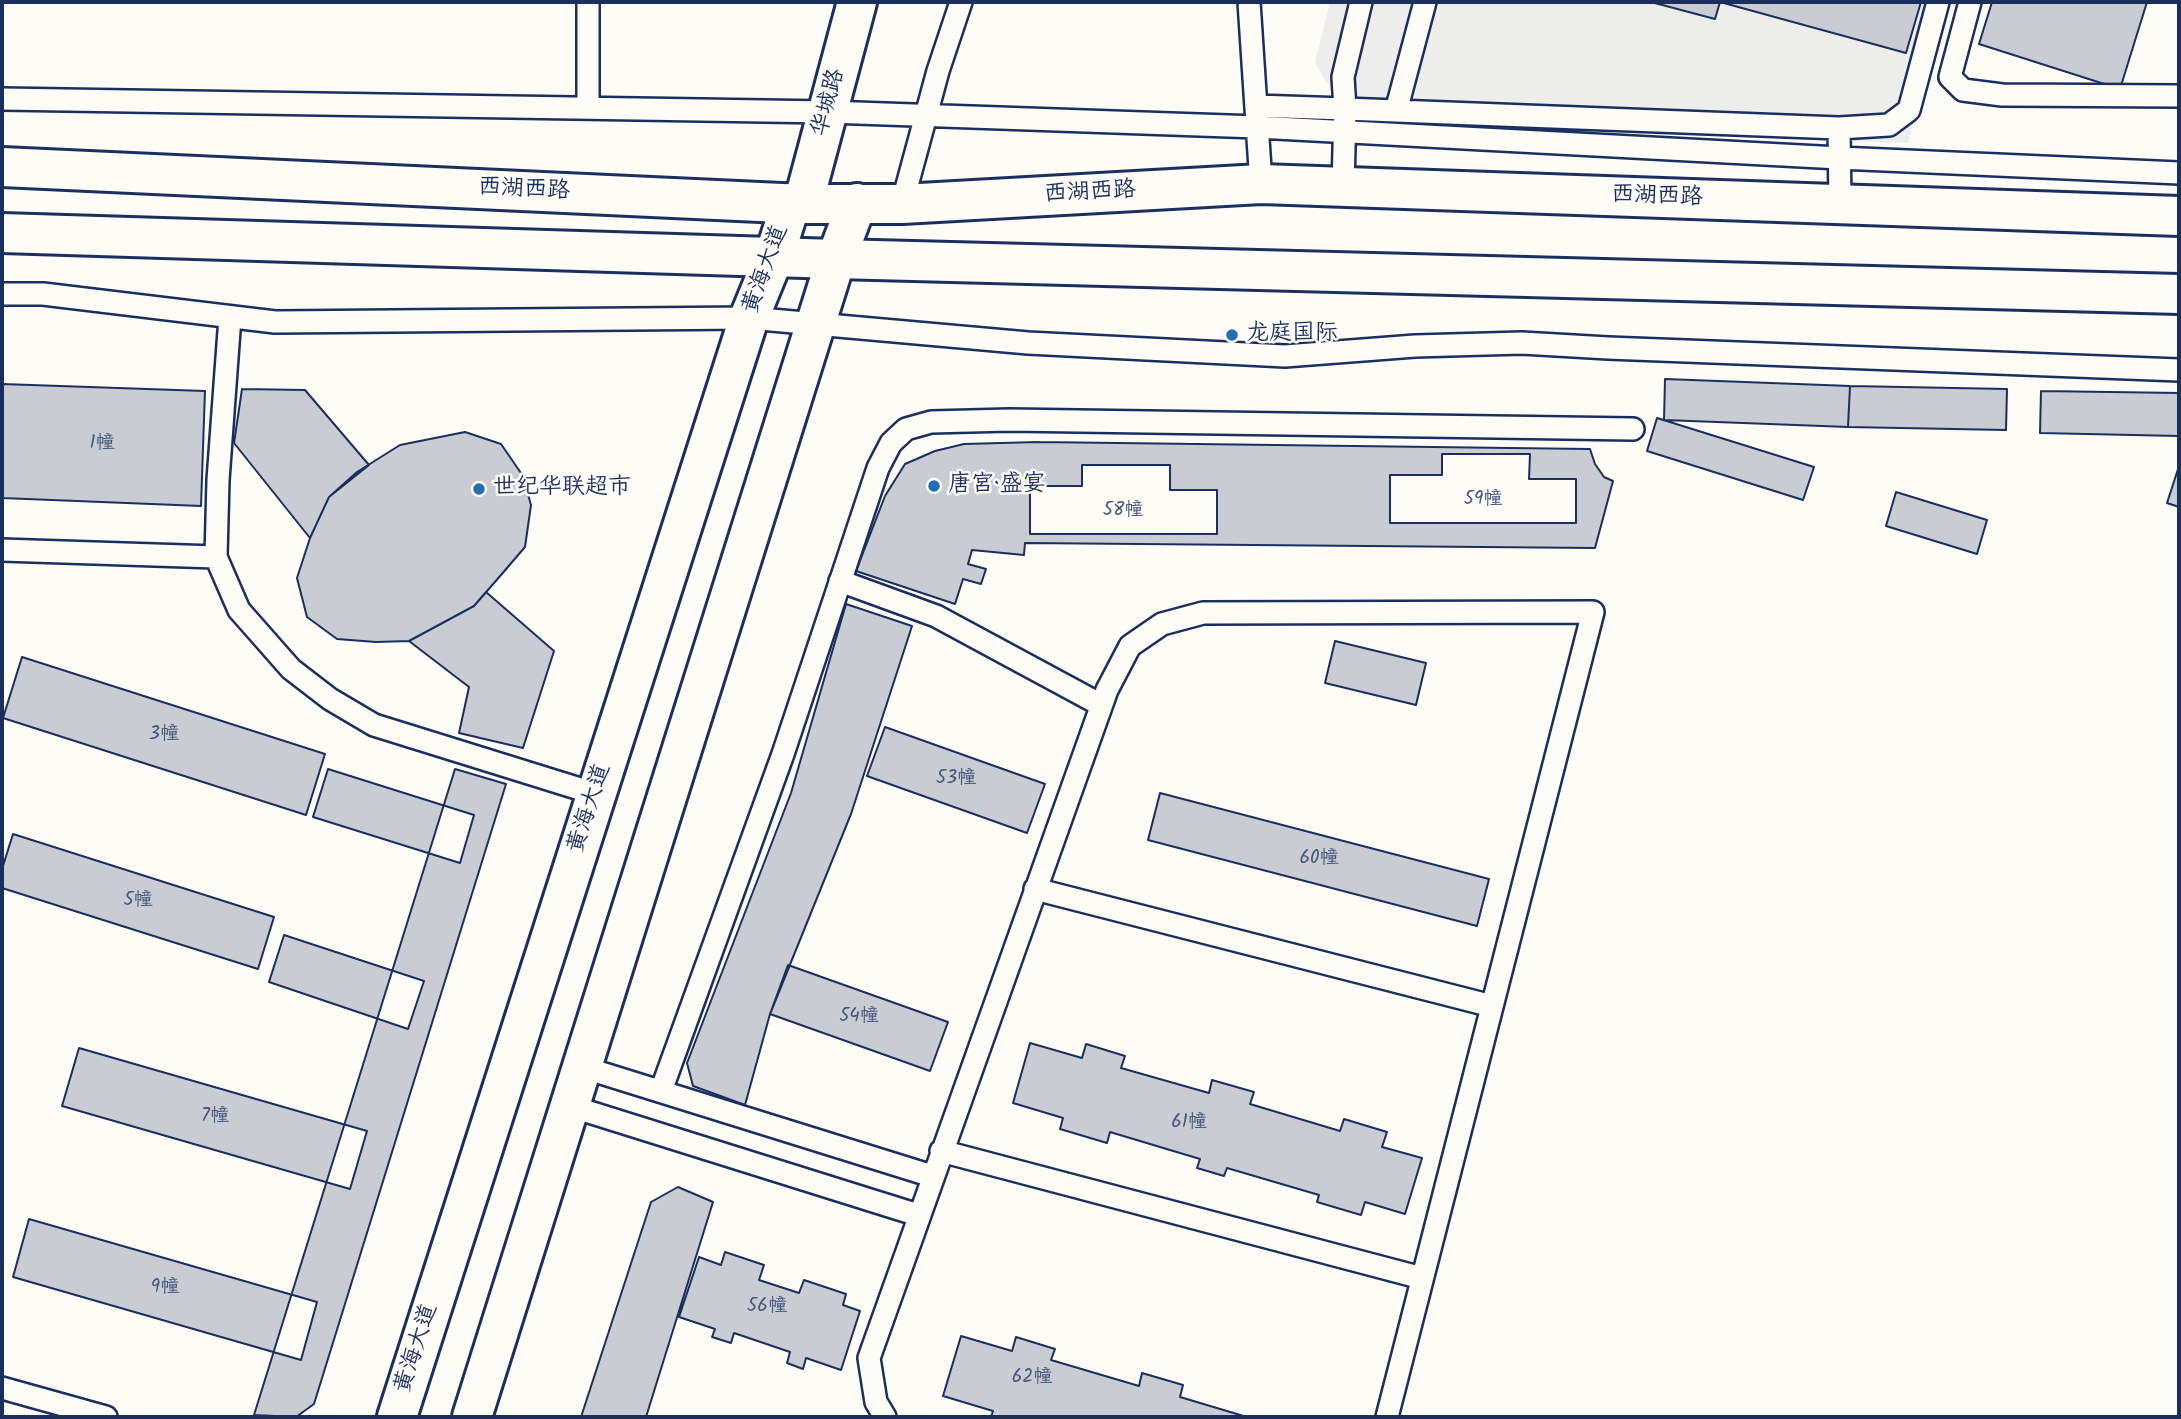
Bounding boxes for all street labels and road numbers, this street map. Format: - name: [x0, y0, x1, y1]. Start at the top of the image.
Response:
- street label: 华城路: [808, 66, 852, 140]
- street label: 西湖西路: [477, 175, 571, 207]
- street label: 西湖西路: [1043, 178, 1137, 210]
- street label: 西湖西路: [1611, 183, 1703, 213]
- street label: 黄海大道: [738, 222, 796, 318]
- street label: 黄海大道: [564, 761, 618, 857]
- street label: 黄海大道: [391, 1301, 445, 1397]

